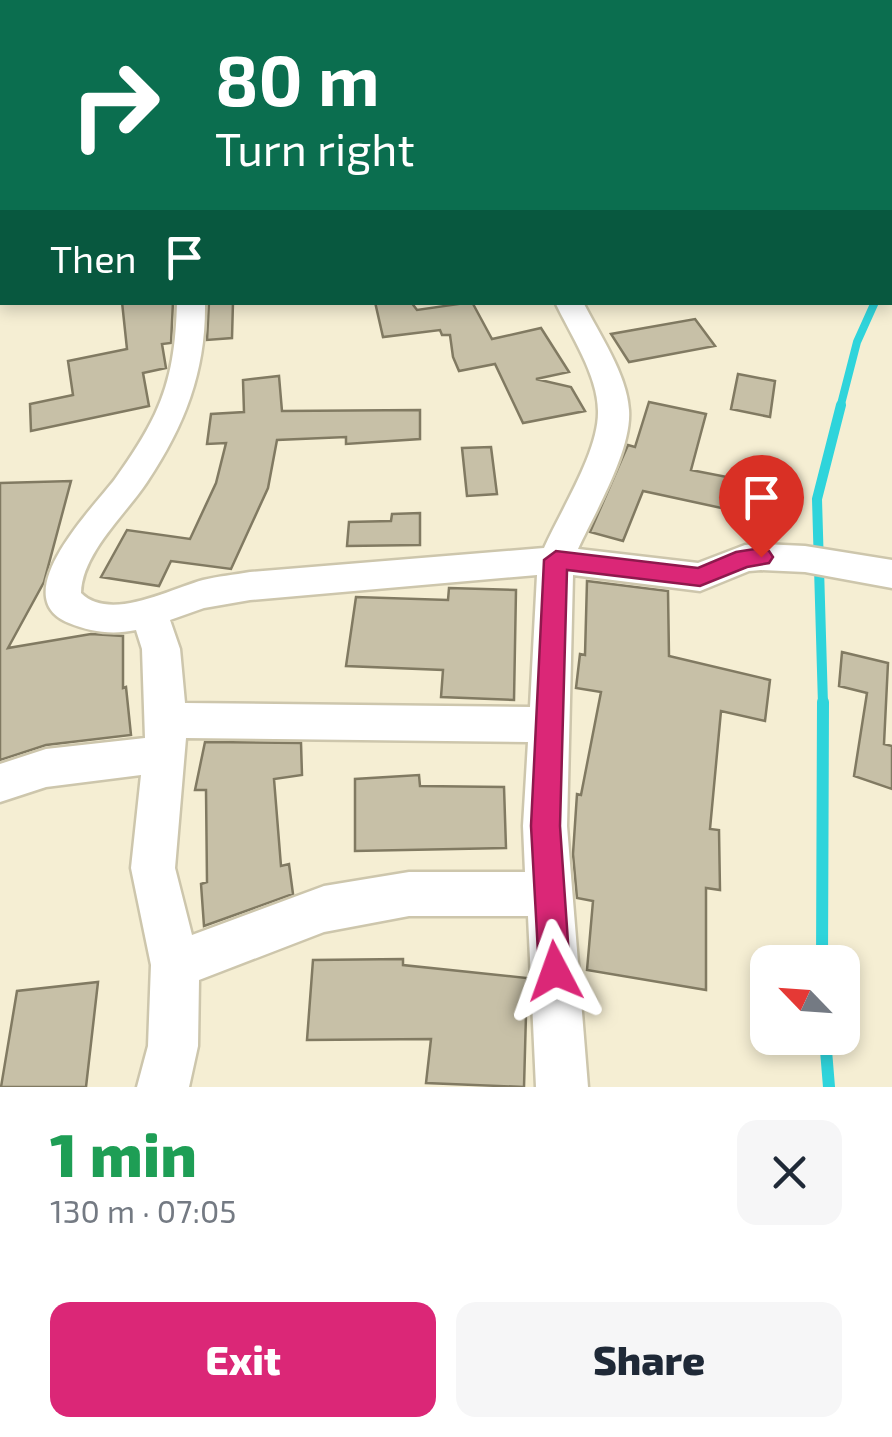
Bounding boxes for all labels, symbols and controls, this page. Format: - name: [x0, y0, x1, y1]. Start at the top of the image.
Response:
- text: 80 m: [215, 36, 380, 120]
- icon: right: [50, 40, 180, 170]
- text: Turn right: [215, 121, 415, 175]
- icon: arrive: [157, 230, 212, 285]
- text: Then: [50, 235, 137, 281]
- pin: [719, 455, 804, 558]
- icon: arrive: [734, 470, 789, 525]
- position arrow: [503, 919, 607, 1023]
- north arrow: [750, 945, 860, 1055]
- map controls: [750, 945, 860, 1055]
- text: 1 min: [50, 1117, 197, 1189]
- button: close: [737, 1120, 842, 1225]
- text: 130 m · 07:05: [50, 1191, 237, 1229]
- button: Exit: [50, 1302, 436, 1417]
- button: Share: [456, 1302, 842, 1417]

